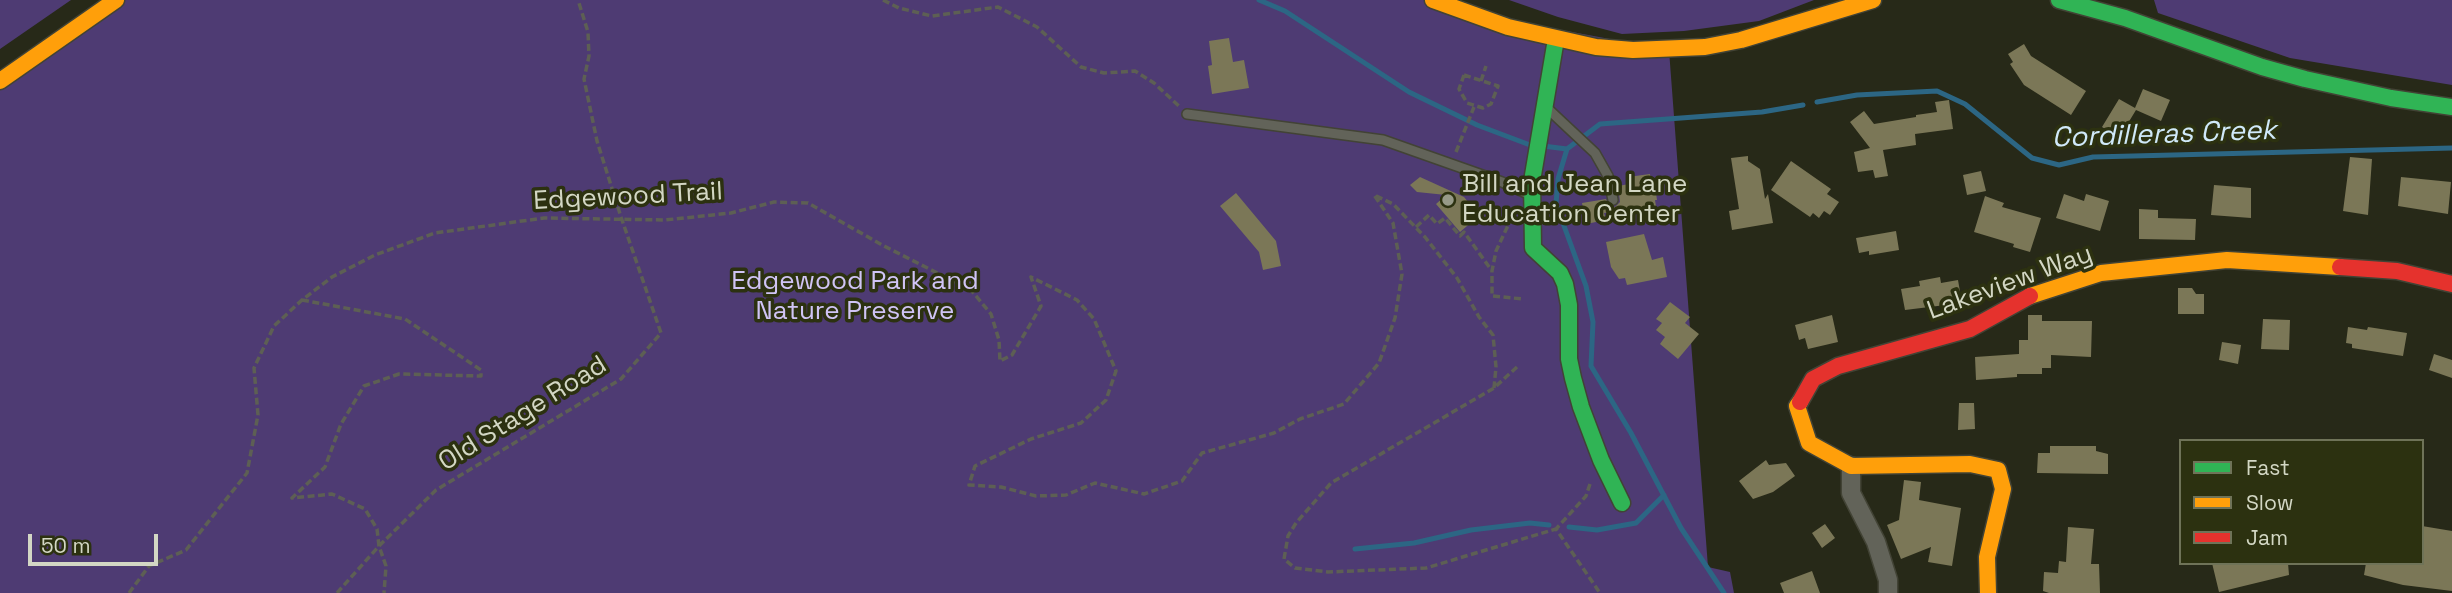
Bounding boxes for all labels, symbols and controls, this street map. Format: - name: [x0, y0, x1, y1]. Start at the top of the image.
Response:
- water label: Cordilleras Creek: [2051, 114, 2277, 156]
- place label: Bill and Jean Lane Education Center: [1462, 169, 1687, 230]
- street label: Edgewood Trail: [532, 176, 724, 218]
- marker: Bill and Jean Lane Education Center: [1440, 192, 1456, 208]
- street label: Lakeview Way: [1923, 239, 2097, 327]
- park label: Edgewood Park and Nature Preserve: [731, 266, 979, 328]
- street label: Old Stage Road: [433, 350, 613, 478]
- legend: [2179, 439, 2424, 565]
- text: Fast: [2246, 454, 2290, 481]
- text: Slow: [2246, 489, 2294, 516]
- scale bar: [32, 520, 161, 564]
- text: Jam: [2246, 524, 2288, 551]
- text: 50 m: [41, 532, 91, 559]

